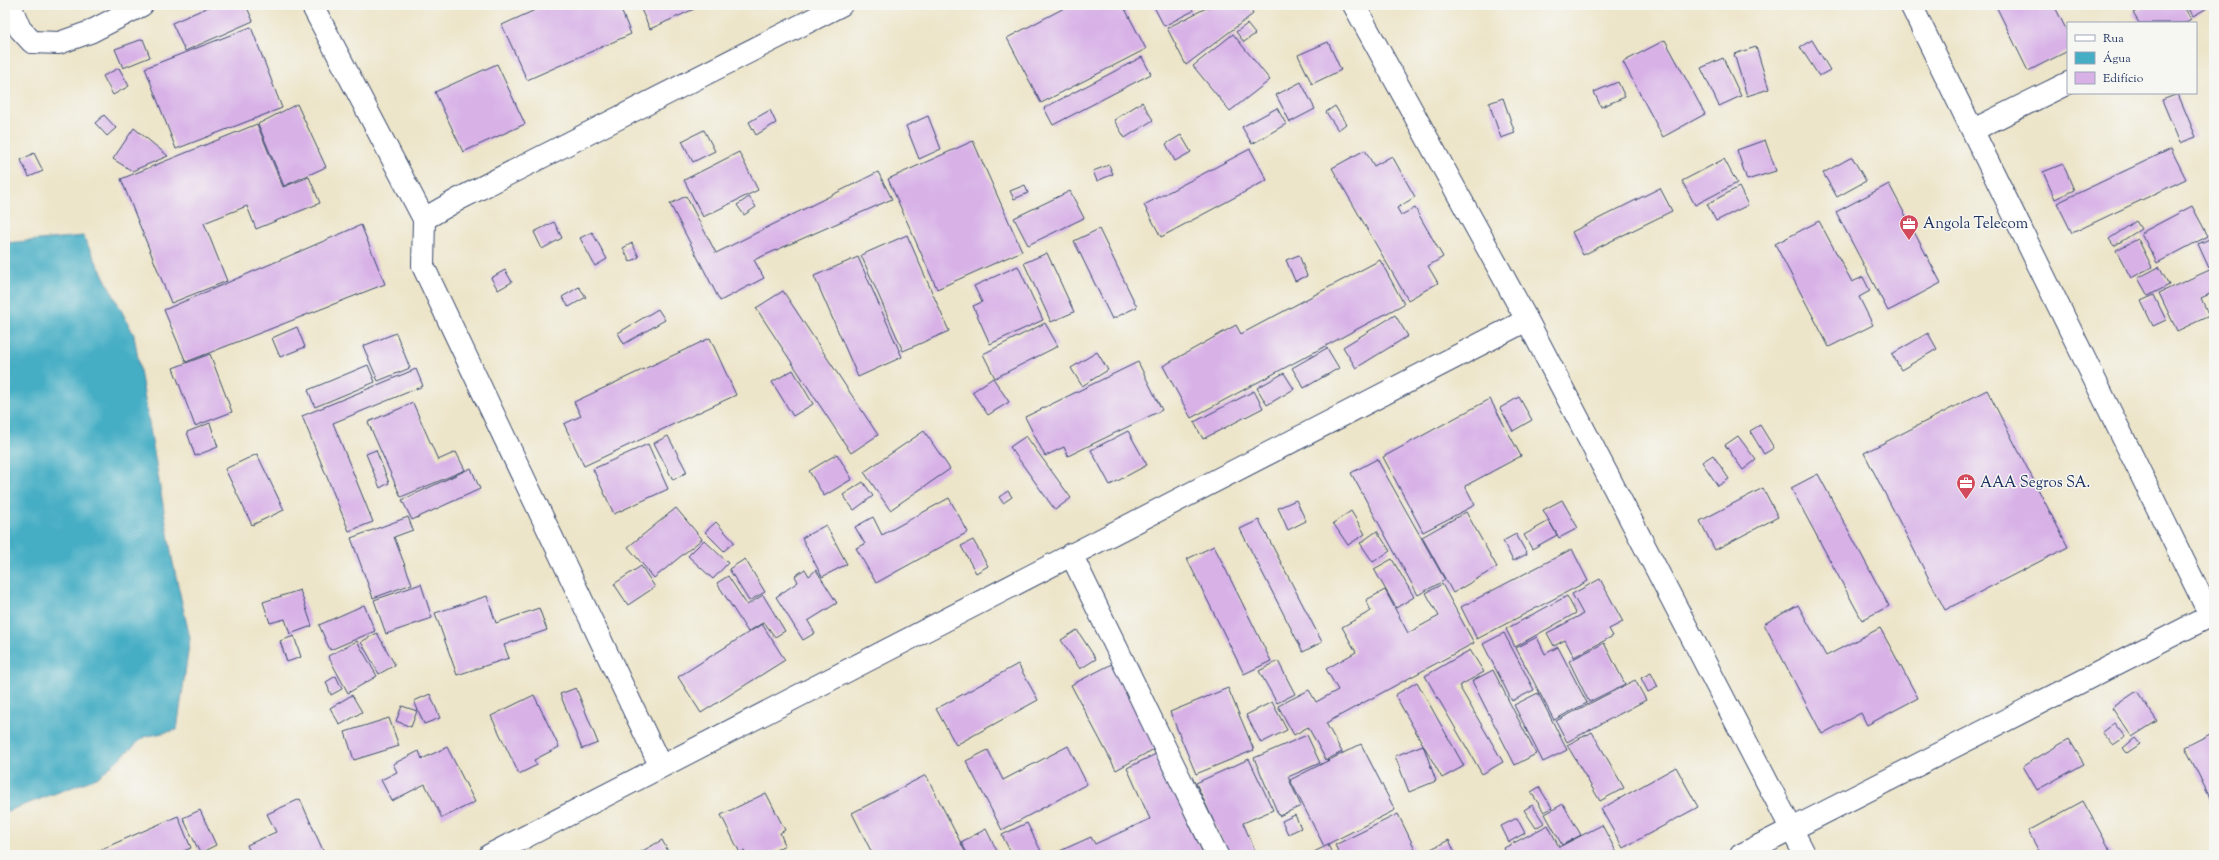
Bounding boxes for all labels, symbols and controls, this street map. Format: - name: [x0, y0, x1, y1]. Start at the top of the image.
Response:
- legend: [2067, 22, 2197, 94]
- text: Rua: [2103, 30, 2124, 48]
- text: Água: [2103, 50, 2131, 68]
- text: Edifício: [2103, 70, 2144, 88]
- office icon: Angola Telecom: [1898, 213, 1920, 241]
- place label: Angola Telecom: [1923, 214, 2029, 235]
- office icon: AAA Segros SA.: [1955, 472, 1977, 500]
- place label: AAA Segros SA.: [1980, 473, 2090, 494]

